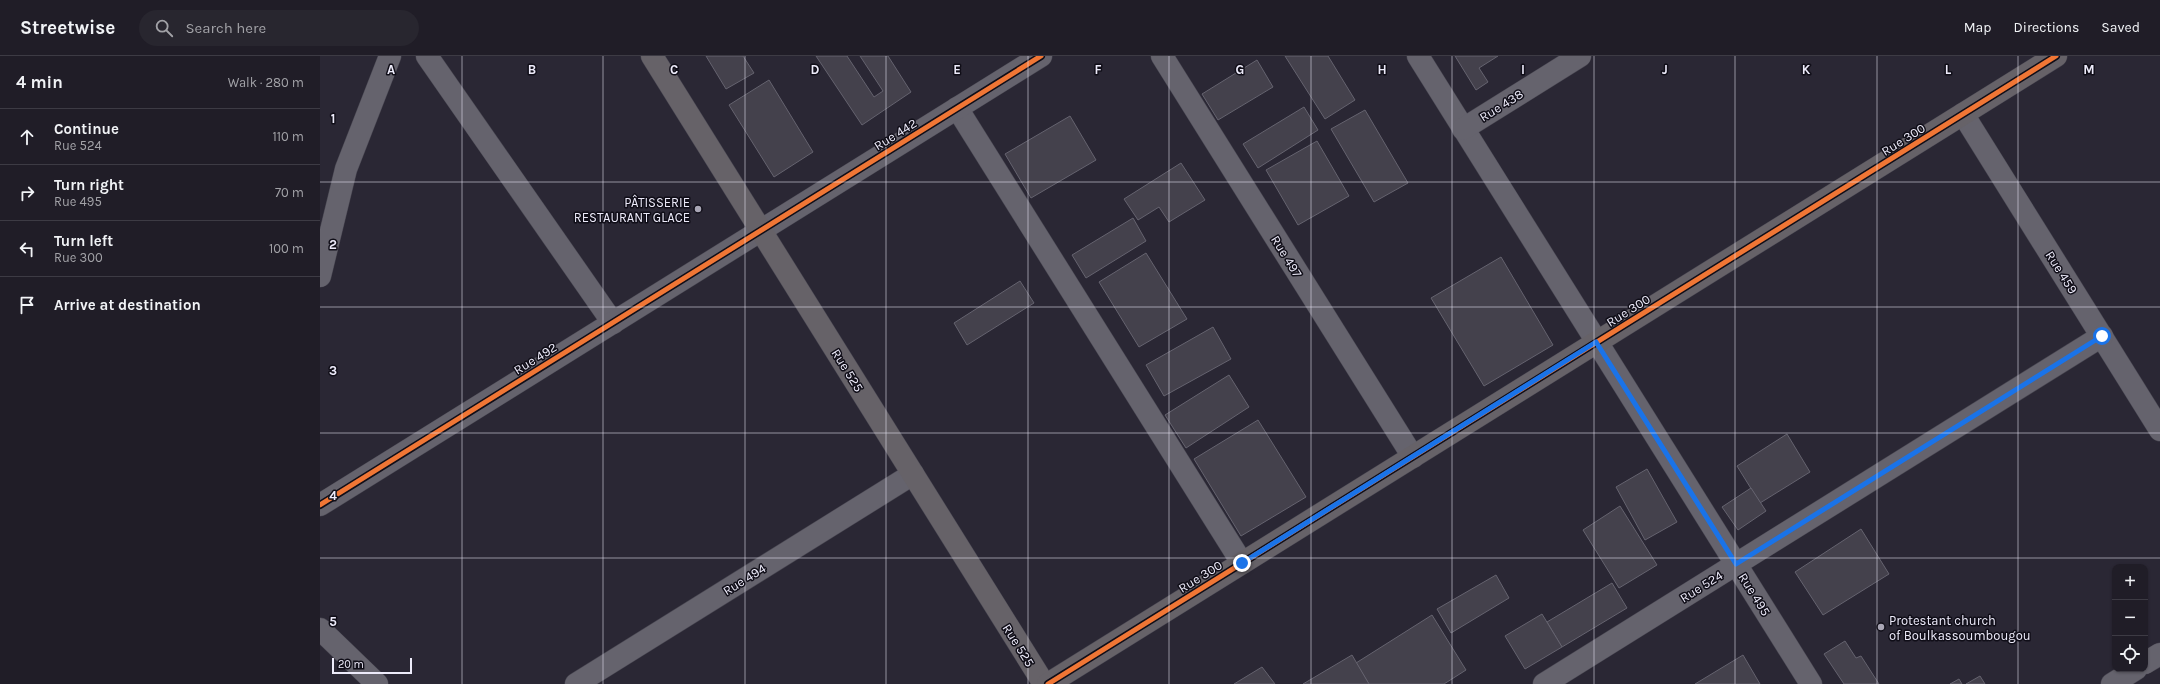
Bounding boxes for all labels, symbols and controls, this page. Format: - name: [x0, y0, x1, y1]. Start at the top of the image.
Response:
- search box: [139, 10, 419, 46]
- text: Streetwise: [20, 17, 115, 39]
- icon: search: [153, 17, 175, 39]
- text: Search here: [185, 19, 266, 37]
- text: Map: [1964, 19, 1992, 36]
- text: Directions: [2014, 19, 2079, 36]
- text: Saved: [2101, 19, 2140, 36]
- text: A: [387, 62, 395, 77]
- text: B: [528, 62, 536, 77]
- text: C: [670, 62, 678, 77]
- text: D: [811, 62, 820, 77]
- text: E: [953, 62, 961, 77]
- text: F: [1094, 62, 1102, 77]
- text: G: [1236, 62, 1244, 77]
- text: H: [1377, 62, 1387, 77]
- text: I: [1521, 62, 1525, 77]
- text: J: [1662, 62, 1668, 77]
- text: K: [1802, 62, 1811, 77]
- text: L: [1945, 62, 1952, 77]
- text: M: [2083, 62, 2095, 77]
- text: 4 min: [16, 72, 63, 92]
- text: Walk · 280 m: [228, 75, 304, 90]
- street label: Rue 438: [1477, 86, 1526, 125]
- text: 1: [331, 111, 335, 126]
- street label: Rue 442: [871, 115, 919, 153]
- text: Continue: [54, 120, 119, 138]
- street label: Rue 300: [1879, 120, 1928, 159]
- icon: ahead: [16, 126, 38, 148]
- text: 110 m: [272, 129, 304, 144]
- text: Rue 524: [54, 138, 102, 153]
- text: Turn right: [54, 176, 124, 194]
- icon: right: [16, 182, 38, 204]
- text: 70 m: [275, 185, 304, 200]
- text: Rue 495: [54, 194, 102, 209]
- place label: PÂTISSERIE RESTAURANT GLACE: [574, 194, 690, 225]
- marker: PÂTISSERIE RESTAURANT GLACE: [693, 204, 703, 214]
- text: Turn left: [54, 232, 113, 250]
- street label: Rue 497: [1268, 233, 1305, 280]
- text: 2: [329, 237, 337, 252]
- icon: left: [16, 238, 38, 260]
- text: 100 m: [269, 241, 304, 256]
- street label: Rue 459: [2043, 248, 2081, 296]
- text: Rue 300: [54, 250, 103, 265]
- street label: Rue 300: [1604, 291, 1653, 330]
- icon: arrive: [16, 294, 38, 316]
- text: Arrive at destination: [54, 296, 201, 314]
- route start: [2093, 327, 2111, 345]
- street label: Rue 492: [511, 339, 560, 377]
- street label: Rue 525: [829, 346, 867, 395]
- text: 3: [329, 363, 337, 378]
- text: 4: [329, 488, 337, 503]
- route end: [1233, 554, 1251, 572]
- street label: Rue 300: [1176, 557, 1225, 596]
- street label: Rue 494: [720, 560, 768, 598]
- map controls: [2112, 564, 2148, 672]
- button: +: [2112, 564, 2148, 600]
- street label: Rue 524: [1677, 567, 1725, 605]
- street label: Rue 495: [1736, 570, 1774, 618]
- button: −: [2112, 600, 2148, 636]
- place label: Protestant church of Boulkassoumbougou: [1889, 613, 2031, 643]
- text: 5: [329, 614, 337, 629]
- street label: Rue 525: [1000, 621, 1038, 670]
- marker: Protestant church of Boulkassoumbougou: [1876, 622, 1886, 632]
- button: locate: [2112, 636, 2148, 672]
- scale bar: [332, 656, 412, 675]
- text: 20 m: [338, 658, 364, 671]

